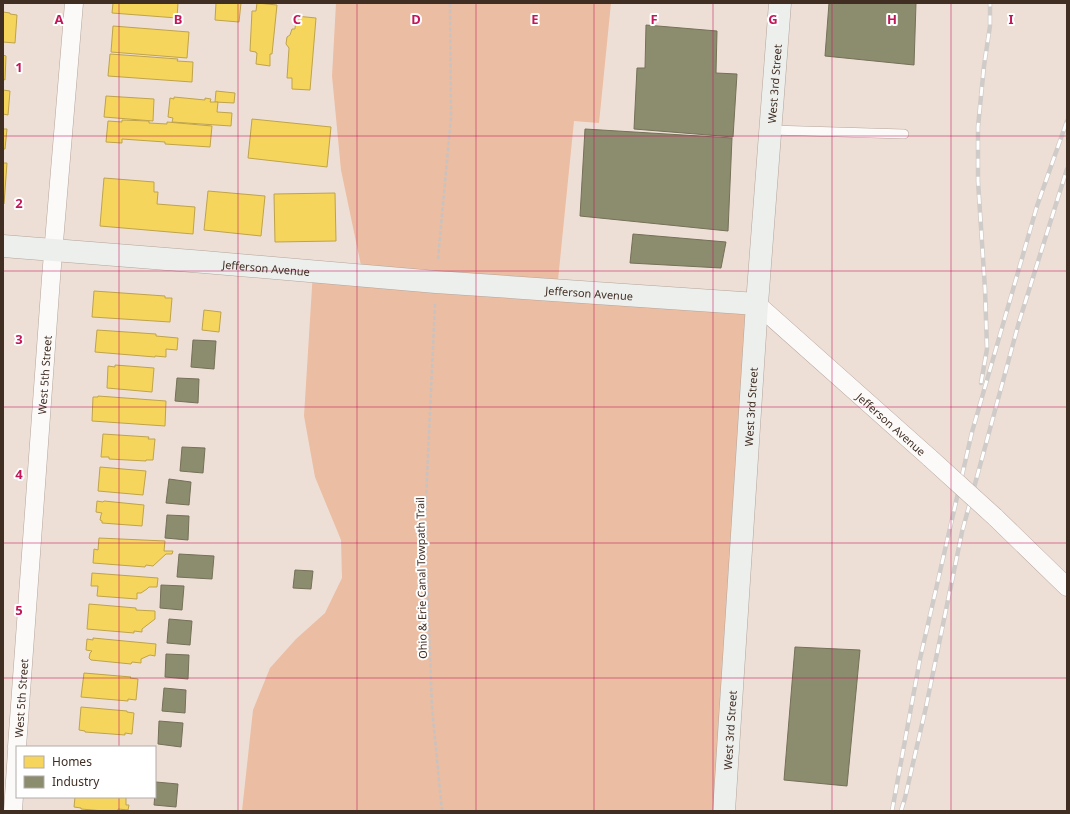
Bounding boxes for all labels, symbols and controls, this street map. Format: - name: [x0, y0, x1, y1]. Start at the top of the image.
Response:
- text: A: [55, 10, 64, 28]
- text: B: [174, 10, 182, 28]
- text: C: [293, 10, 301, 28]
- text: D: [411, 10, 421, 28]
- text: E: [531, 10, 539, 28]
- text: F: [650, 10, 658, 28]
- text: G: [768, 10, 778, 28]
- text: H: [887, 10, 897, 28]
- text: I: [1008, 10, 1014, 28]
- street label: West 3rd Street: [763, 44, 784, 124]
- text: 1: [15, 58, 23, 76]
- text: 2: [15, 194, 23, 212]
- street label: Jefferson Avenue: [221, 256, 311, 279]
- street label: Jefferson Avenue: [544, 282, 633, 303]
- text: 3: [15, 330, 23, 348]
- street label: West 5th Street: [34, 335, 54, 415]
- street label: West 3rd Street: [740, 367, 760, 447]
- street label: Jefferson Avenue: [853, 388, 929, 459]
- text: 4: [15, 465, 23, 483]
- street label: Ohio & Erie Canal Towpath Trail: [412, 497, 430, 659]
- text: 5: [15, 601, 23, 619]
- street label: West 5th Street: [10, 658, 31, 738]
- street label: West 3rd Street: [719, 690, 739, 770]
- legend: [16, 746, 156, 798]
- text: Homes: [52, 753, 92, 770]
- text: Industry: [52, 773, 100, 790]

